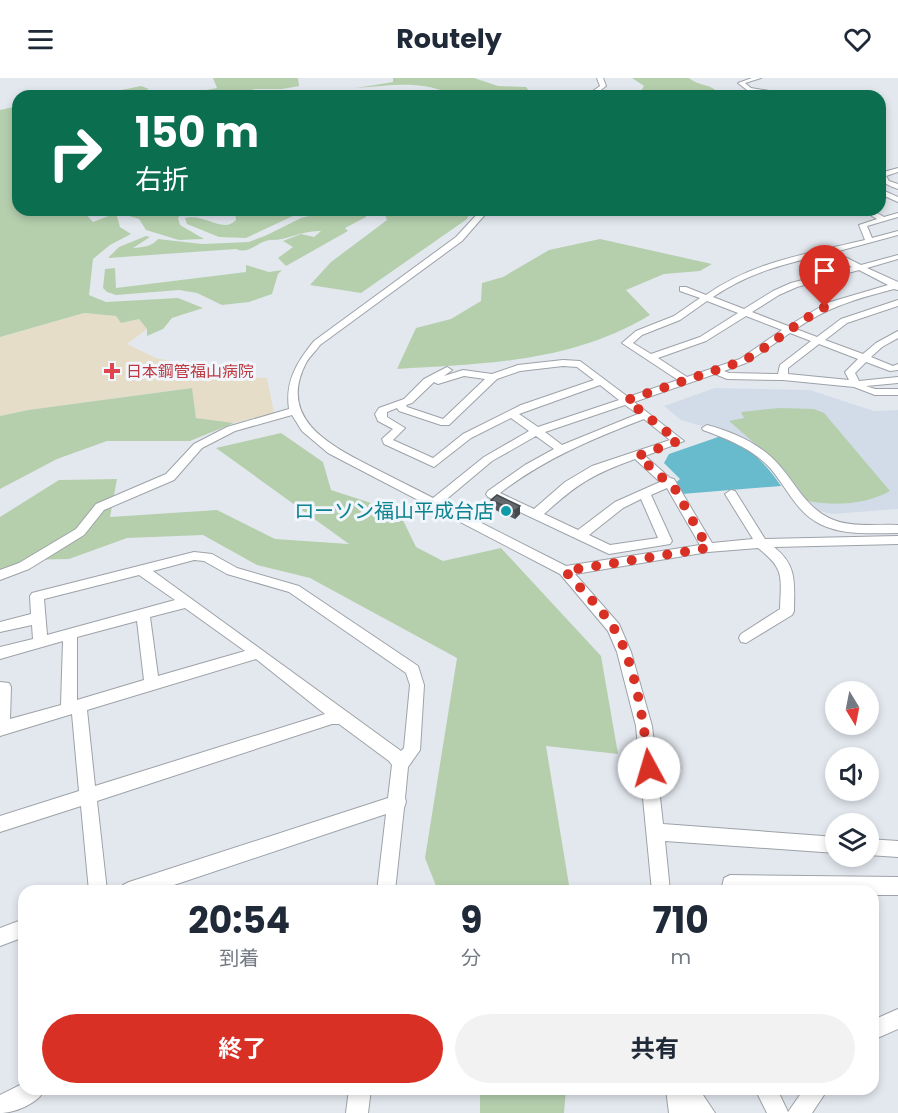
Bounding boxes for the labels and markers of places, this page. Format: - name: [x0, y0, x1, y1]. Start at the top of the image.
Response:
- pin: [799, 245, 850, 307]
- place label: 日本鋼管福山病院: [126, 360, 254, 383]
- marker: 日本鋼管福山病院: [103, 362, 121, 380]
- place label: ローソン福山平成台店: [294, 497, 494, 525]
- marker: ローソン福山平成台店: [499, 504, 513, 518]

